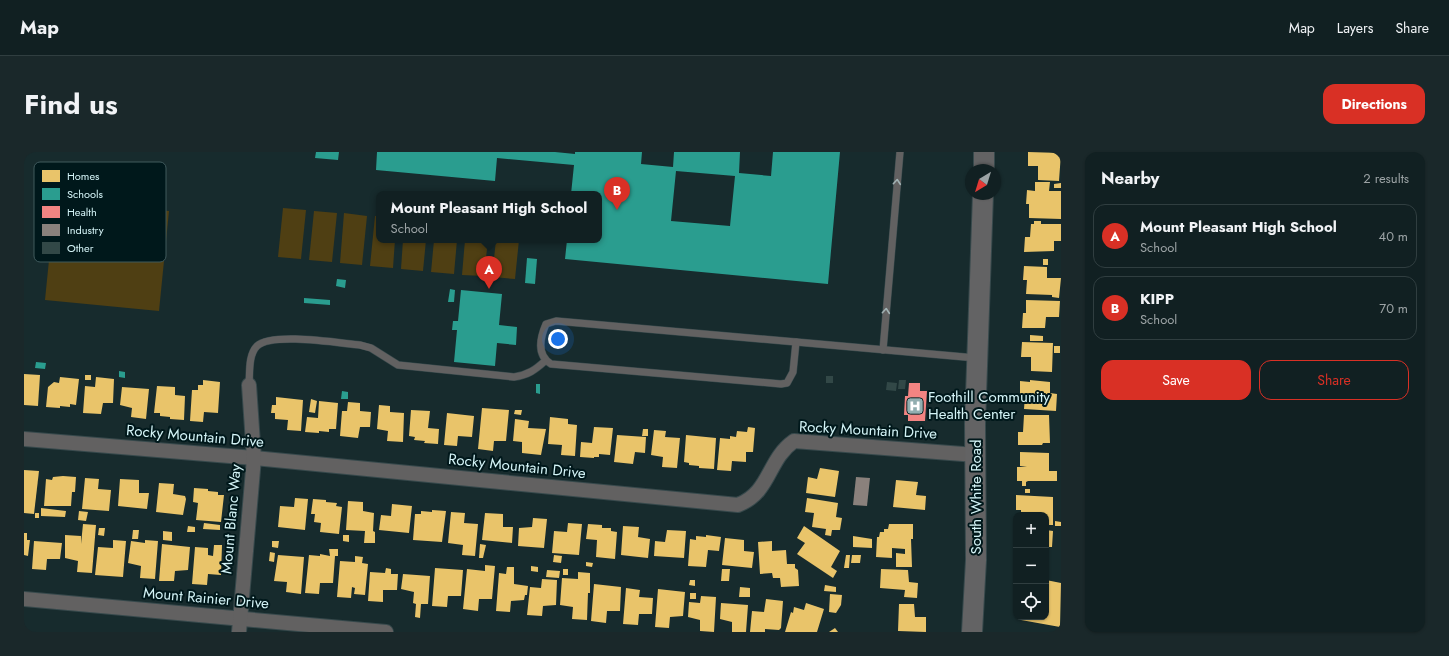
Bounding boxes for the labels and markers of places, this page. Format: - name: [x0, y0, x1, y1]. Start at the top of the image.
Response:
- pin: B: [604, 177, 630, 210]
- pin: A: [476, 256, 502, 289]
- place label: Foothill Community Health Center: [928, 386, 1050, 425]
- hospital icon: Foothill Community Health Center: [905, 396, 925, 416]

